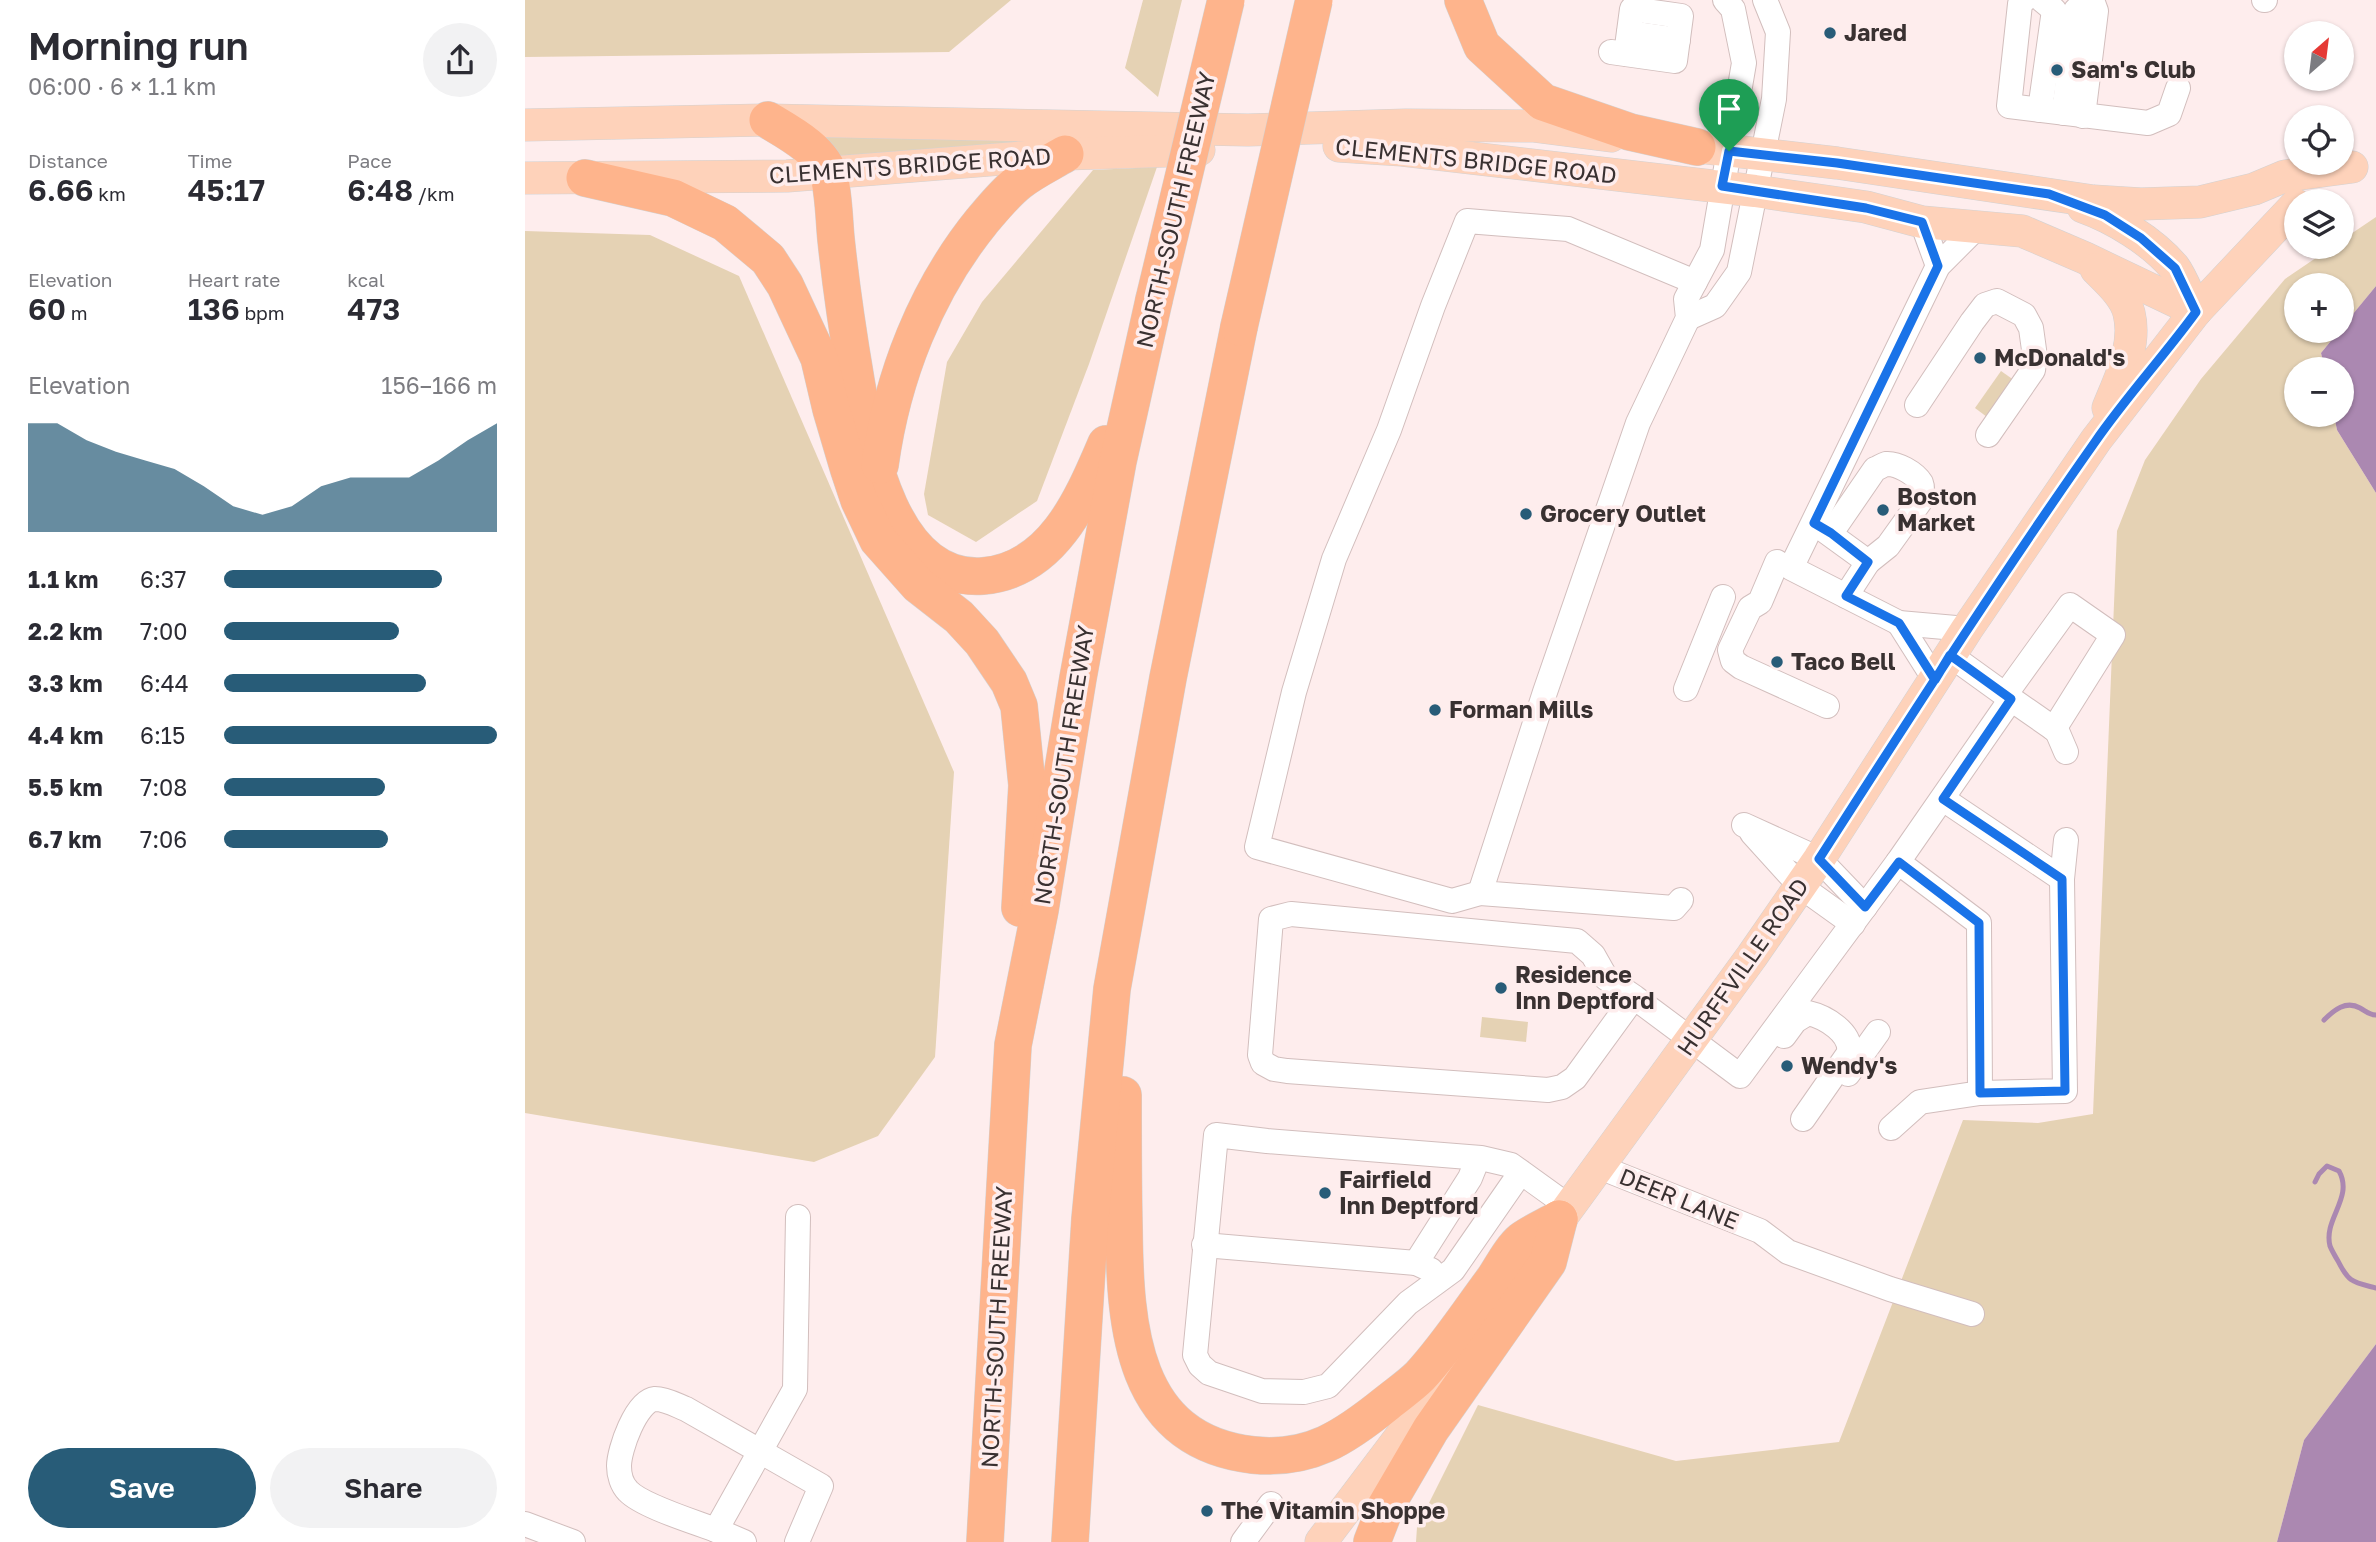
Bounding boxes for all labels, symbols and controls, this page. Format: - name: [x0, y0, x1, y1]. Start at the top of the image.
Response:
- place label: Jared: [1844, 18, 1907, 46]
- north arrow: [2284, 21, 2354, 91]
- map controls: [2284, 21, 2354, 427]
- text: Morning run: [28, 23, 249, 68]
- button: share: [423, 23, 497, 97]
- marker: Jared: [1822, 25, 1838, 41]
- place label: Sam's Club: [2071, 55, 2196, 83]
- marker: Sam's Club: [2049, 62, 2065, 78]
- street label: NORTH-SOUTH FREEWAY: [1130, 69, 1220, 350]
- text: 06:00 · 6 × 1.1 km: [28, 72, 216, 100]
- pin: [1699, 79, 1759, 151]
- icon: arrive: [1710, 90, 1748, 128]
- button: locate: [2284, 105, 2354, 175]
- street label: CLEMENTS BRIDGE ROAD: [1334, 131, 1618, 189]
- street label: CLEMENTS BRIDGE ROAD: [768, 141, 1052, 189]
- text: Distance: [28, 149, 108, 172]
- text: Time: [188, 149, 232, 172]
- text: Pace: [347, 149, 392, 172]
- text: 6.66: [28, 172, 93, 208]
- text: 45:17: [188, 172, 265, 208]
- text: 6:48: [347, 172, 413, 208]
- text: km: [93, 182, 126, 205]
- text: /km: [413, 182, 454, 205]
- button: layers: [2284, 189, 2354, 259]
- text: Elevation: [28, 268, 113, 291]
- text: Heart rate: [188, 268, 280, 291]
- text: kcal: [347, 268, 385, 291]
- button: +: [2284, 273, 2354, 343]
- text: 60: [28, 291, 66, 327]
- text: 136: [188, 291, 240, 327]
- text: 473: [347, 291, 401, 327]
- text: m: [66, 301, 87, 324]
- text: bpm: [240, 301, 285, 324]
- place label: McDonald's: [1994, 343, 2125, 371]
- marker: McDonald's: [1972, 350, 1988, 366]
- button: −: [2284, 357, 2354, 427]
- text: Elevation: [28, 371, 130, 399]
- text: 156–166 m: [381, 371, 497, 399]
- place label: Boston Market: [1897, 482, 1977, 536]
- place label: Grocery Outlet: [1540, 499, 1706, 527]
- marker: Boston Market: [1875, 502, 1891, 518]
- marker: Grocery Outlet: [1518, 506, 1534, 522]
- text: 1.1 km: [28, 565, 98, 593]
- text: 6:37: [140, 565, 186, 593]
- text: 2.2 km: [28, 617, 103, 645]
- text: 7:00: [140, 617, 188, 645]
- street label: NORTH-SOUTH FREEWAY: [1027, 623, 1099, 906]
- place label: Taco Bell: [1791, 647, 1896, 675]
- marker: Taco Bell: [1769, 654, 1785, 670]
- text: 3.3 km: [28, 669, 103, 697]
- text: 6:44: [140, 669, 189, 697]
- place label: Forman Mills: [1449, 695, 1594, 723]
- marker: Forman Mills: [1427, 702, 1443, 718]
- text: 4.4 km: [28, 721, 103, 749]
- text: 6:15: [140, 721, 185, 749]
- text: 5.5 km: [28, 773, 103, 801]
- text: 7:08: [140, 773, 187, 801]
- text: 6.7 km: [28, 825, 102, 853]
- text: 7:06: [140, 825, 187, 853]
- street label: HURFFVILLE ROAD: [1670, 872, 1814, 1061]
- place label: Residence Inn Deptford: [1515, 960, 1655, 1014]
- marker: Residence Inn Deptford: [1493, 980, 1509, 996]
- place label: Wendy's: [1801, 1051, 1898, 1079]
- marker: Wendy's: [1779, 1058, 1795, 1074]
- street label: DEER LANE: [1616, 1161, 1743, 1235]
- place label: Fairfield Inn Deptford: [1339, 1165, 1479, 1219]
- street label: NORTH-SOUTH FREEWAY: [975, 1185, 1017, 1469]
- marker: Fairfield Inn Deptford: [1317, 1185, 1333, 1201]
- button: Save: [28, 1448, 256, 1528]
- button: Share: [270, 1448, 497, 1528]
- place label: The Vitamin Shoppe: [1221, 1496, 1445, 1524]
- marker: The Vitamin Shoppe: [1199, 1503, 1215, 1519]

